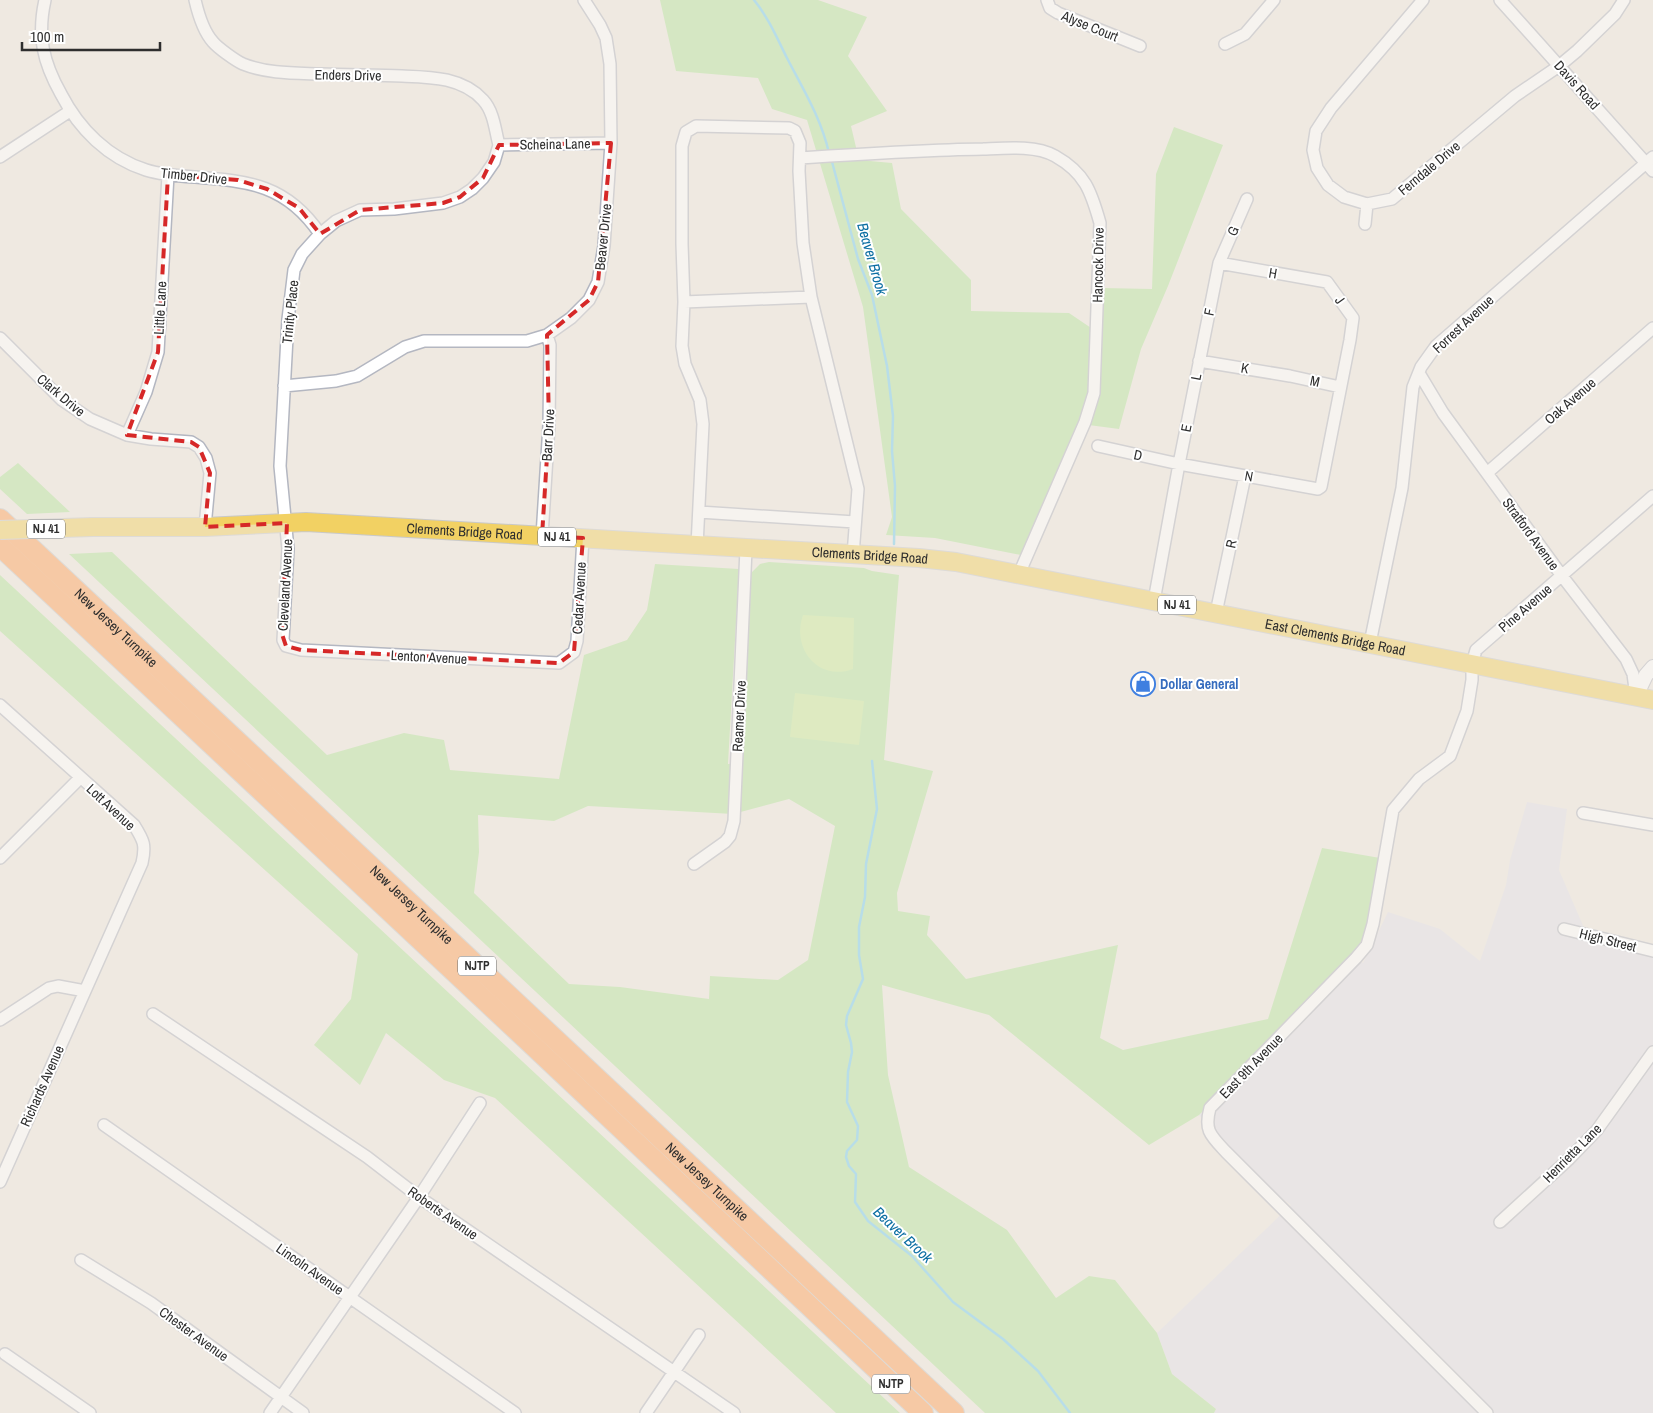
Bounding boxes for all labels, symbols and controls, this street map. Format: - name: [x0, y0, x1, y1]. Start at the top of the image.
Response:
- street label: Alyse Court: [1058, 6, 1121, 45]
- scale bar: [22, 20, 160, 52]
- text: 100 m: [30, 26, 64, 47]
- street label: Davis Road: [1550, 57, 1604, 113]
- street label: Enders Drive: [314, 65, 382, 85]
- street label: Scheina Lane: [519, 134, 591, 154]
- street label: Ferndale Drive: [1394, 137, 1464, 199]
- street label: Timber Drive: [160, 164, 228, 188]
- street label: Beaver Drive: [591, 203, 615, 271]
- water label: Beaver Brook: [852, 220, 893, 298]
- street label: G: [1223, 223, 1243, 239]
- street label: Hancock Drive: [1088, 227, 1108, 303]
- street label: H: [1267, 263, 1279, 283]
- street label: Trinity Place: [278, 279, 302, 345]
- street label: Little Lane: [150, 281, 170, 335]
- street label: Forrest Avenue: [1429, 291, 1497, 357]
- street label: J: [1331, 292, 1349, 308]
- street label: F: [1199, 307, 1219, 317]
- street label: K: [1240, 358, 1251, 378]
- street label: Clark Drive: [33, 370, 89, 420]
- street label: M: [1308, 371, 1322, 391]
- street label: L: [1187, 372, 1206, 382]
- street label: Oak Avenue: [1541, 374, 1599, 428]
- street label: Barr Drive: [538, 408, 558, 462]
- street label: E: [1176, 423, 1196, 433]
- street label: D: [1132, 445, 1144, 465]
- street label: N: [1243, 466, 1255, 486]
- street label: Stratford Avenue: [1499, 494, 1563, 574]
- street label: Clements Bridge Road: [406, 519, 523, 544]
- road number: NJ 41: [27, 520, 65, 538]
- road number: NJ 41: [538, 528, 576, 546]
- street label: Cleveland Avenue: [274, 538, 296, 632]
- street label: R: [1221, 538, 1241, 550]
- street label: Clements Bridge Road: [811, 543, 929, 568]
- street label: Cedar Avenue: [568, 561, 590, 635]
- street label: Pine Avenue: [1495, 580, 1555, 636]
- street label: New Jersey Turnpike: [71, 584, 161, 671]
- road number: NJ 41: [1158, 596, 1196, 614]
- street label: East Clements Bridge Road: [1264, 614, 1407, 660]
- street label: Lenton Avenue: [390, 646, 468, 668]
- shop icon: Dollar General: [1130, 671, 1156, 697]
- place label: Dollar General: [1160, 675, 1238, 693]
- street label: Reamer Drive: [728, 680, 750, 752]
- street label: Lott Avenue: [83, 780, 139, 834]
- street label: New Jersey Turnpike: [366, 861, 457, 948]
- street label: High Street: [1578, 924, 1638, 956]
- road number: NJTP: [458, 956, 496, 976]
- street label: East 9th Avenue: [1216, 1030, 1286, 1102]
- street label: Richards Avenue: [16, 1042, 68, 1130]
- street label: Henrietta Lane: [1539, 1120, 1605, 1186]
- street label: New Jersey Turnpike: [662, 1138, 752, 1225]
- street label: Roberts Avenue: [404, 1182, 482, 1244]
- water label: Beaver Brook: [869, 1202, 938, 1268]
- street label: Lincoln Avenue: [273, 1239, 347, 1299]
- street label: Chester Avenue: [156, 1303, 232, 1365]
- road number: NJTP: [872, 1375, 910, 1394]

